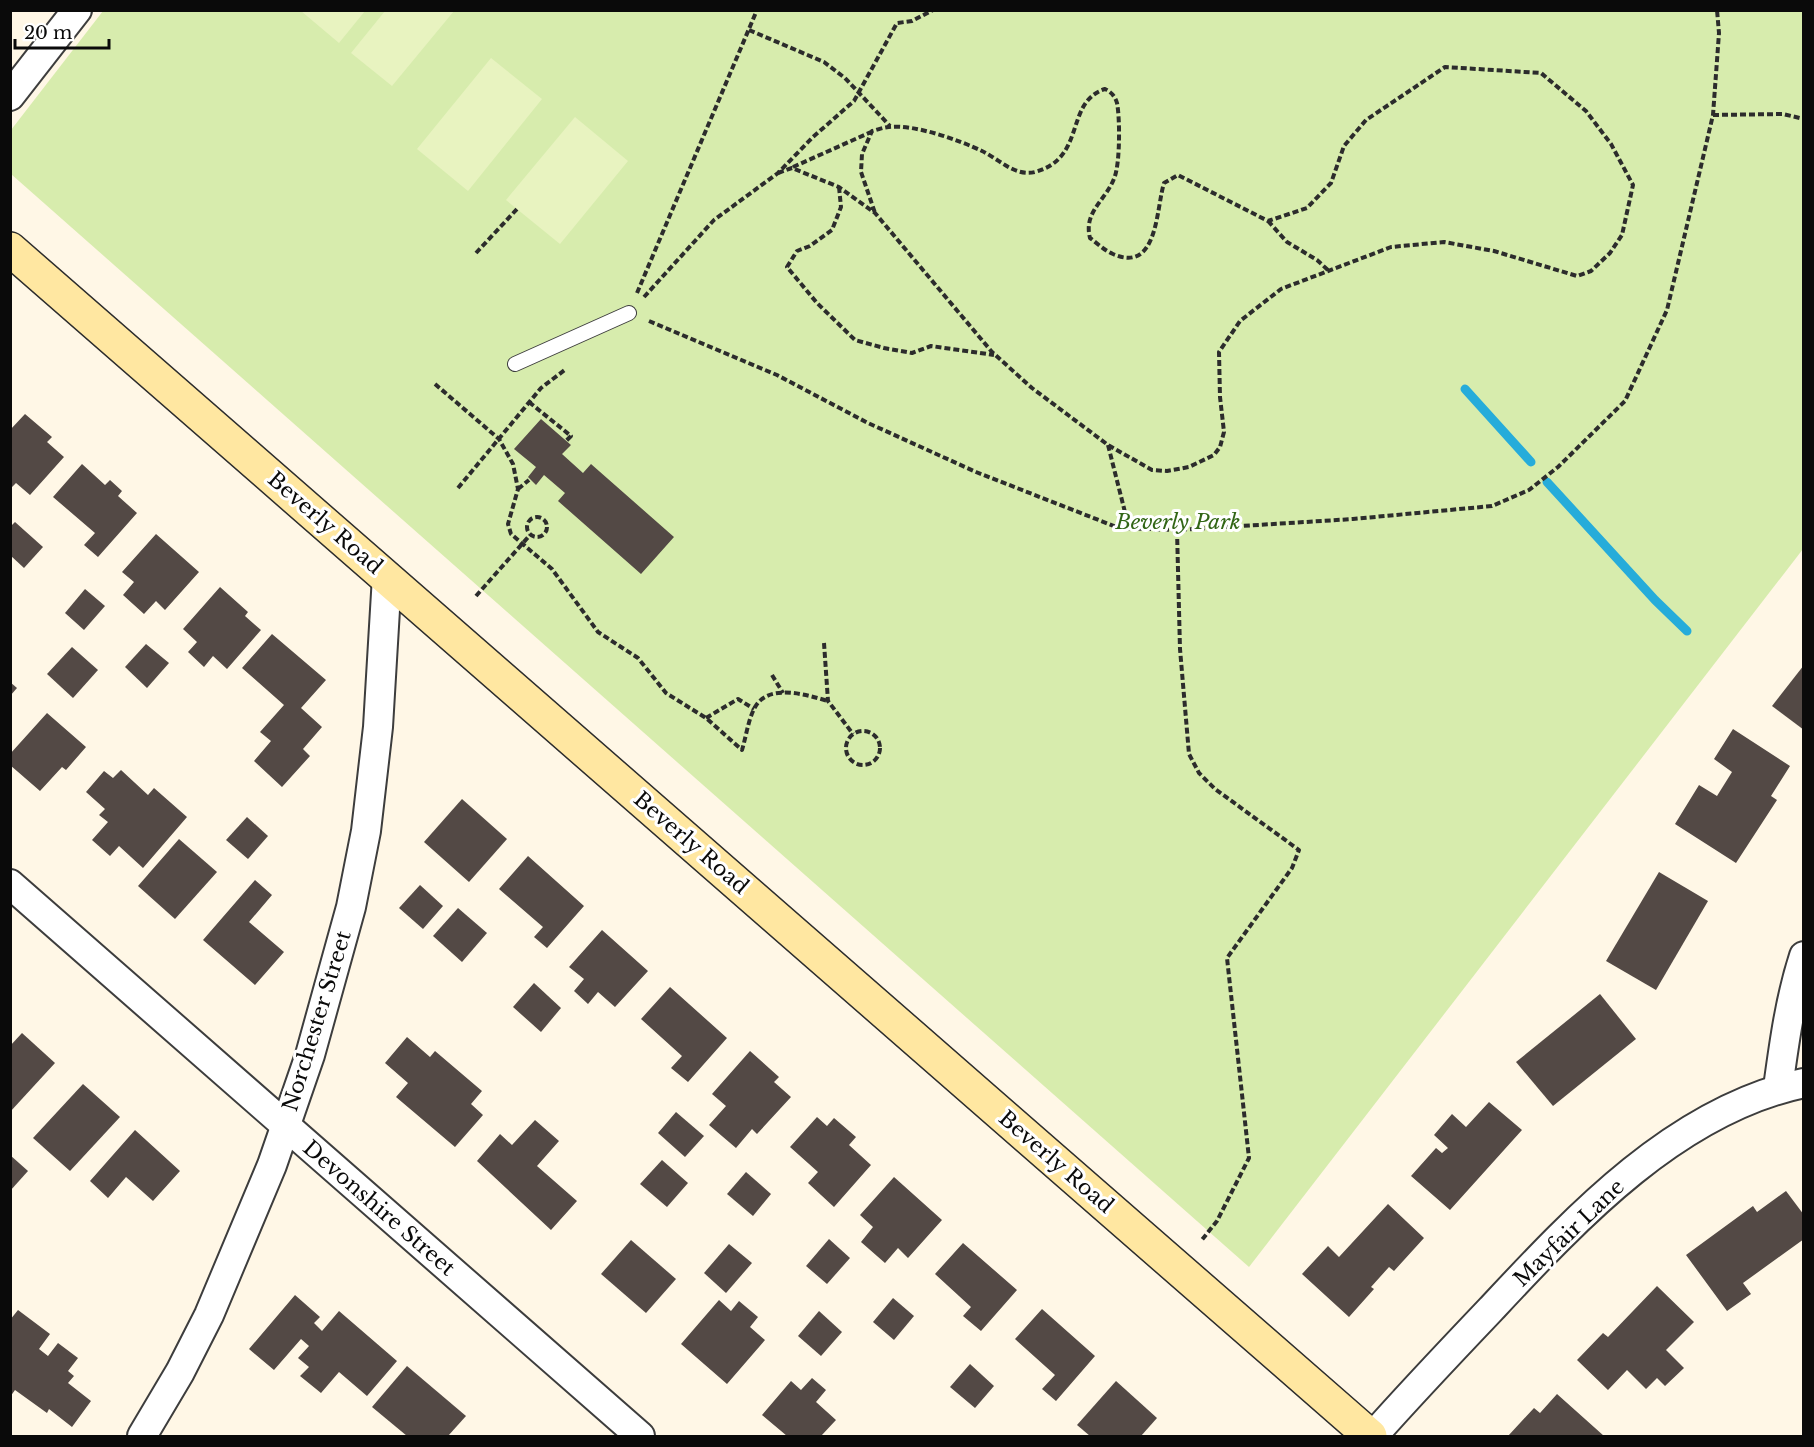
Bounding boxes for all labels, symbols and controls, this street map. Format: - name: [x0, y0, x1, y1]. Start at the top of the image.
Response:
- scale bar: [15, 12, 110, 50]
- text: 20 m: [24, 22, 72, 44]
- street label: Beverly Road: [262, 466, 388, 580]
- park label: Beverly Park: [1115, 509, 1240, 535]
- street label: Beverly Road: [628, 786, 754, 900]
- street label: Norchester Street: [277, 927, 357, 1115]
- street label: Beverly Road: [993, 1105, 1119, 1219]
- street label: Devonshire Street: [298, 1135, 460, 1281]
- street label: Mayfair Lane: [1508, 1174, 1630, 1292]

